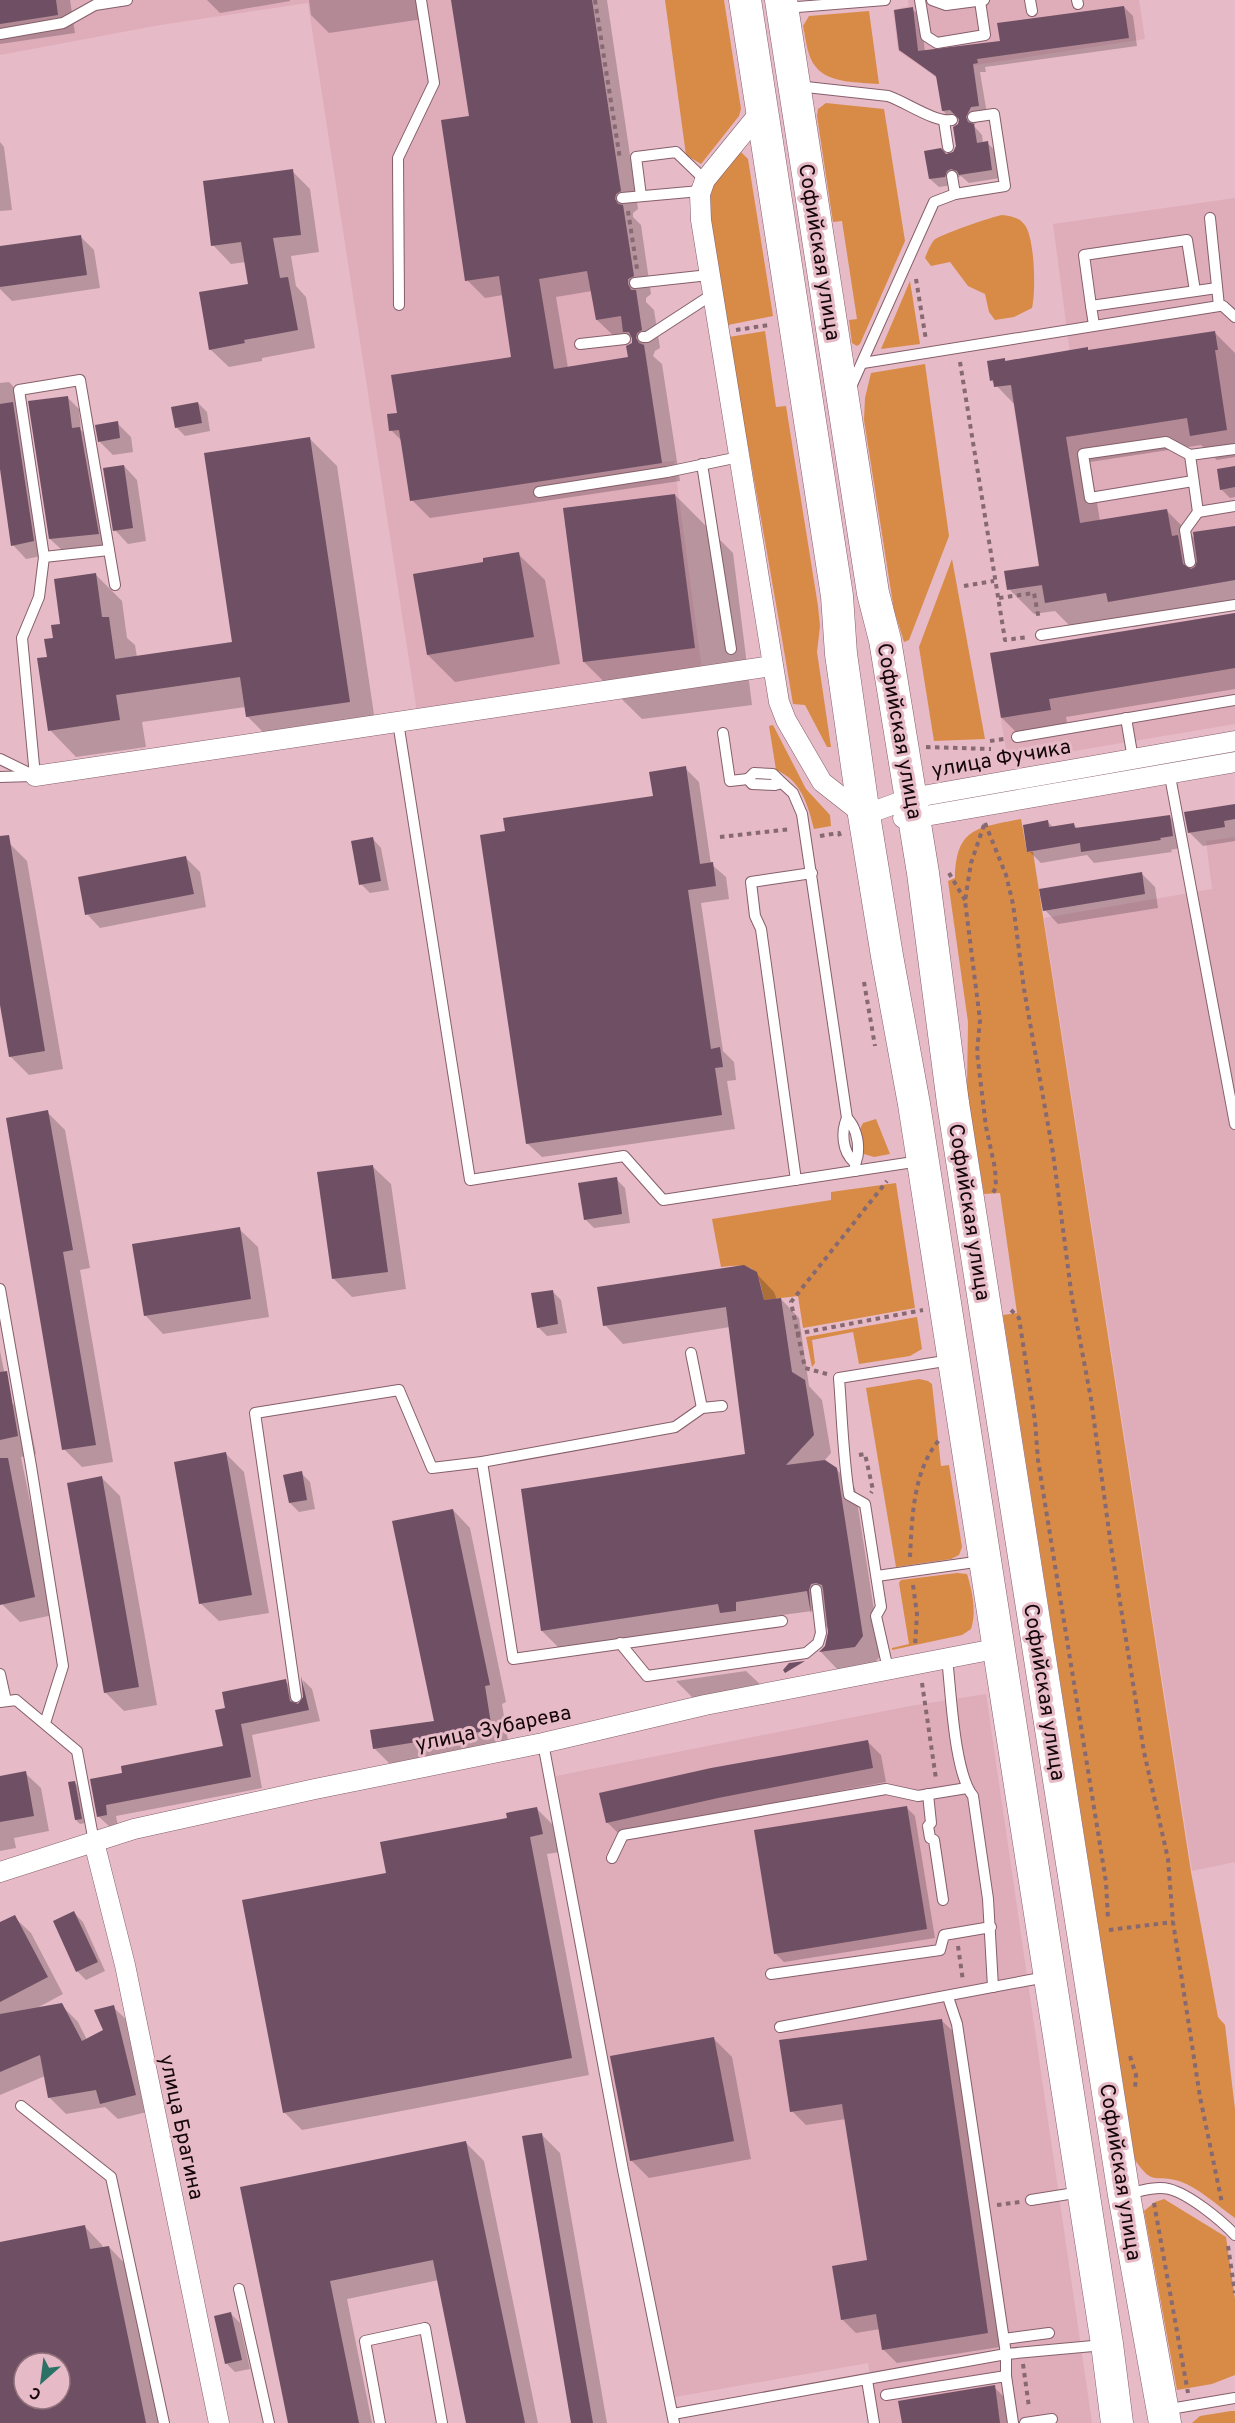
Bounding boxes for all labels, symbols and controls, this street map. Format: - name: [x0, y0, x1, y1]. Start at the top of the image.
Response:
- street label: Софийская улица: [791, 162, 846, 343]
- street label: Софийская улица: [870, 641, 927, 822]
- street label: улица Фучика: [930, 734, 1073, 785]
- street label: Софийская улица: [941, 1122, 996, 1303]
- street label: Софийская улица: [1016, 1602, 1071, 1783]
- street label: улица Зубарева: [413, 1700, 574, 1759]
- street label: улица Брагина: [152, 2052, 209, 2202]
- street label: Софийская улица: [1092, 2082, 1147, 2263]
- north arrow: [12, 2351, 72, 2411]
- text: С: [27, 2381, 45, 2404]

